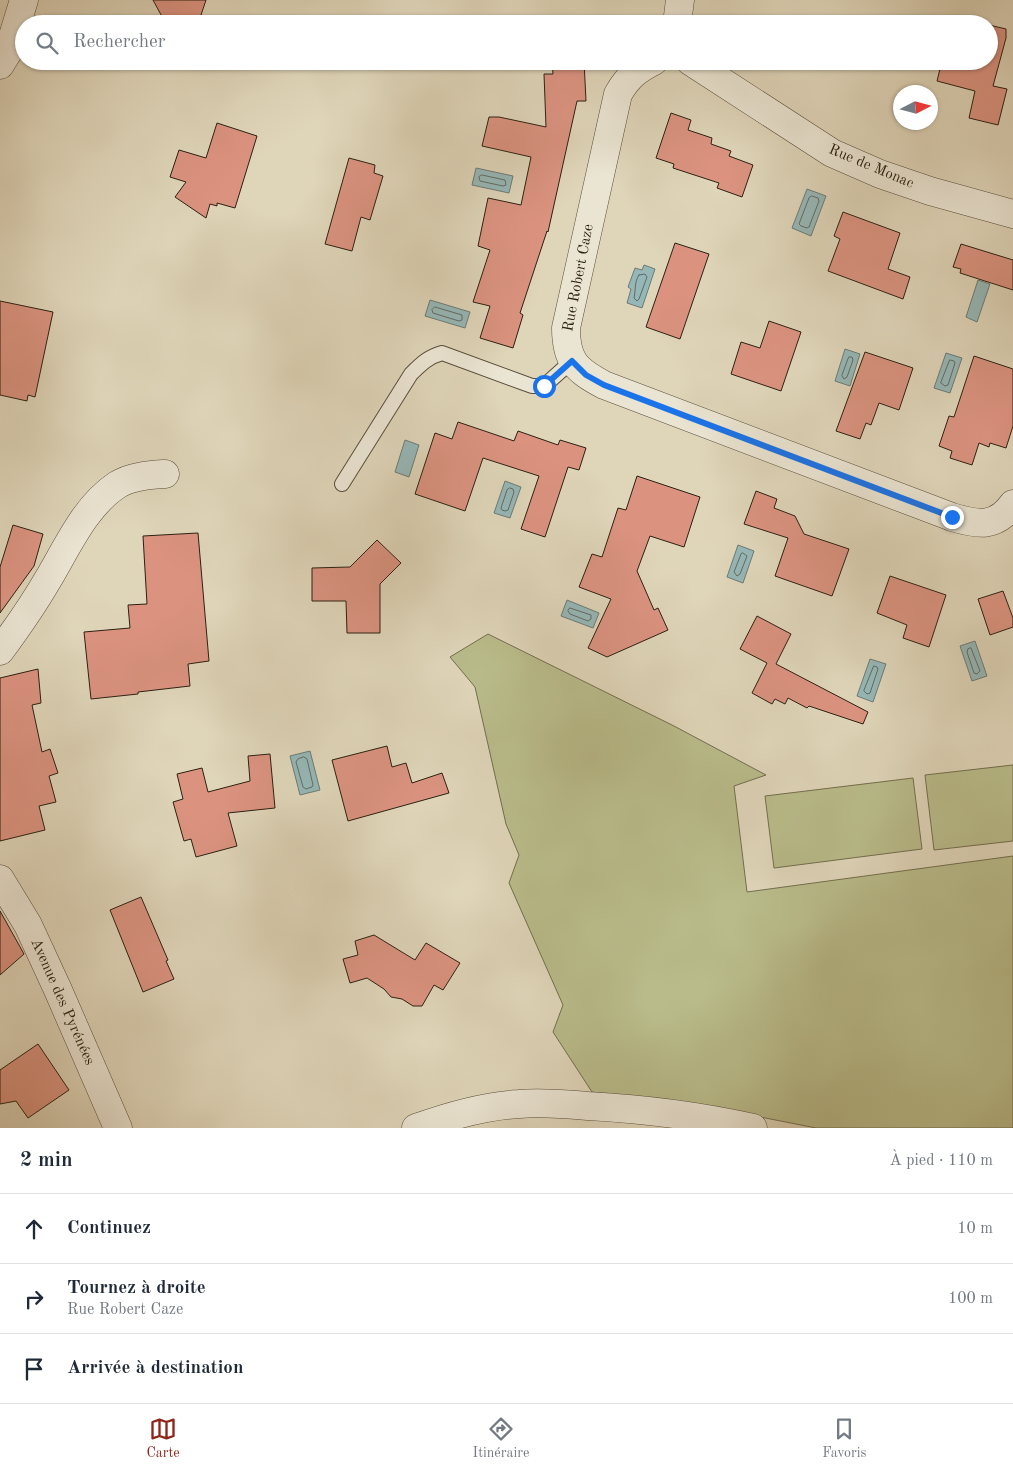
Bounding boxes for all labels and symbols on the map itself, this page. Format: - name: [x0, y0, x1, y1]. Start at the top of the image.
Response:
- north arrow: [893, 85, 938, 130]
- street label: Rue de Monac: [826, 142, 916, 192]
- street label: Rue Robert Caze: [561, 223, 597, 333]
- route start: [533, 375, 556, 398]
- route end: [941, 506, 964, 529]
- street label: Avenue des Pyrénées: [27, 936, 97, 1068]

